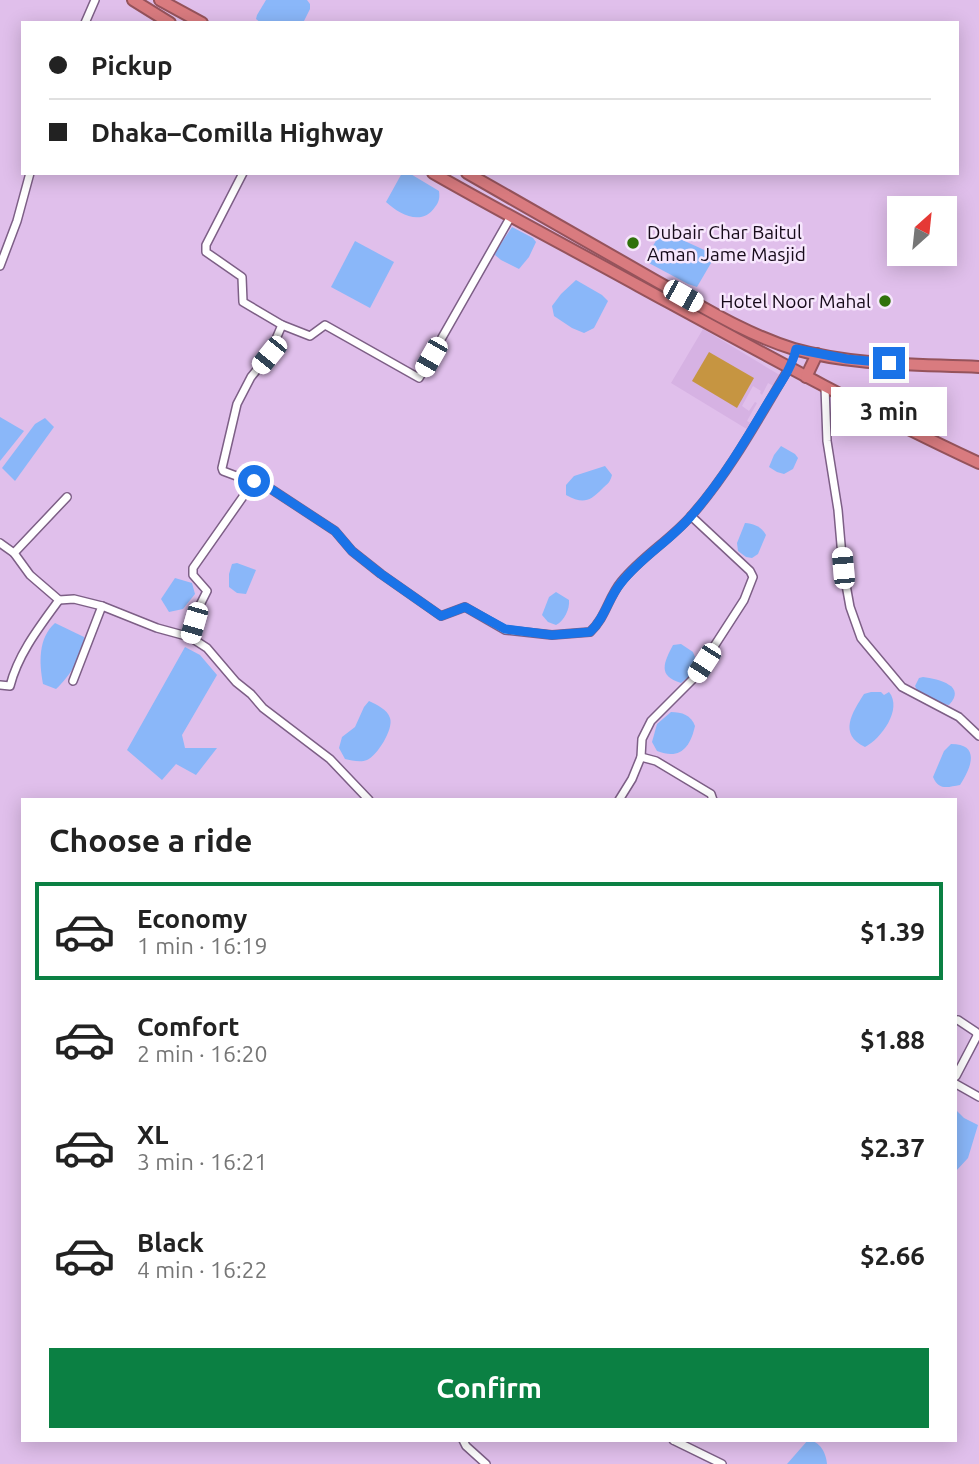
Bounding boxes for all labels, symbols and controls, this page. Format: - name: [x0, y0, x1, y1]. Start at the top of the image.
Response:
- text: Pickup: [91, 51, 173, 80]
- text: Dhaka–Comilla Highway: [91, 118, 383, 147]
- north arrow: [887, 196, 957, 266]
- map controls: [887, 196, 957, 266]
- place label: Dubair Char Baitul Aman Jame Masjid: [647, 221, 806, 265]
- marker: Dubair Char Baitul Aman Jame Masjid: [625, 235, 641, 251]
- car: [660, 277, 707, 315]
- place label: Hotel Noor Mahal: [720, 290, 871, 312]
- marker: Hotel Noor Mahal: [877, 293, 893, 309]
- car: [248, 332, 291, 378]
- car: [412, 334, 451, 380]
- route end: [873, 347, 905, 379]
- callout: 3 min: [831, 388, 947, 436]
- text: 3 min: [860, 399, 918, 424]
- route start: [238, 465, 270, 497]
- car: [831, 546, 856, 590]
- car: [179, 600, 210, 646]
- car: [684, 640, 725, 686]
- text: Choose a ride: [49, 822, 252, 858]
- icon: car: [53, 900, 116, 963]
- text: Economy: [137, 904, 247, 933]
- text: $1.39: [860, 917, 925, 946]
- text: 1 min · 16:19: [137, 933, 268, 958]
- icon: car: [53, 1008, 116, 1071]
- text: Comfort: [137, 1012, 240, 1041]
- text: $1.88: [860, 1025, 925, 1054]
- text: 2 min · 16:20: [137, 1041, 268, 1066]
- icon: car: [53, 1116, 116, 1179]
- text: XL: [137, 1120, 168, 1149]
- text: $2.37: [860, 1133, 925, 1162]
- text: 3 min · 16:21: [137, 1149, 268, 1174]
- icon: car: [53, 1224, 116, 1287]
- text: Black: [137, 1228, 204, 1257]
- text: $2.66: [860, 1241, 925, 1270]
- text: 4 min · 16:22: [137, 1257, 268, 1282]
- button: Confirm: [49, 1348, 929, 1428]

